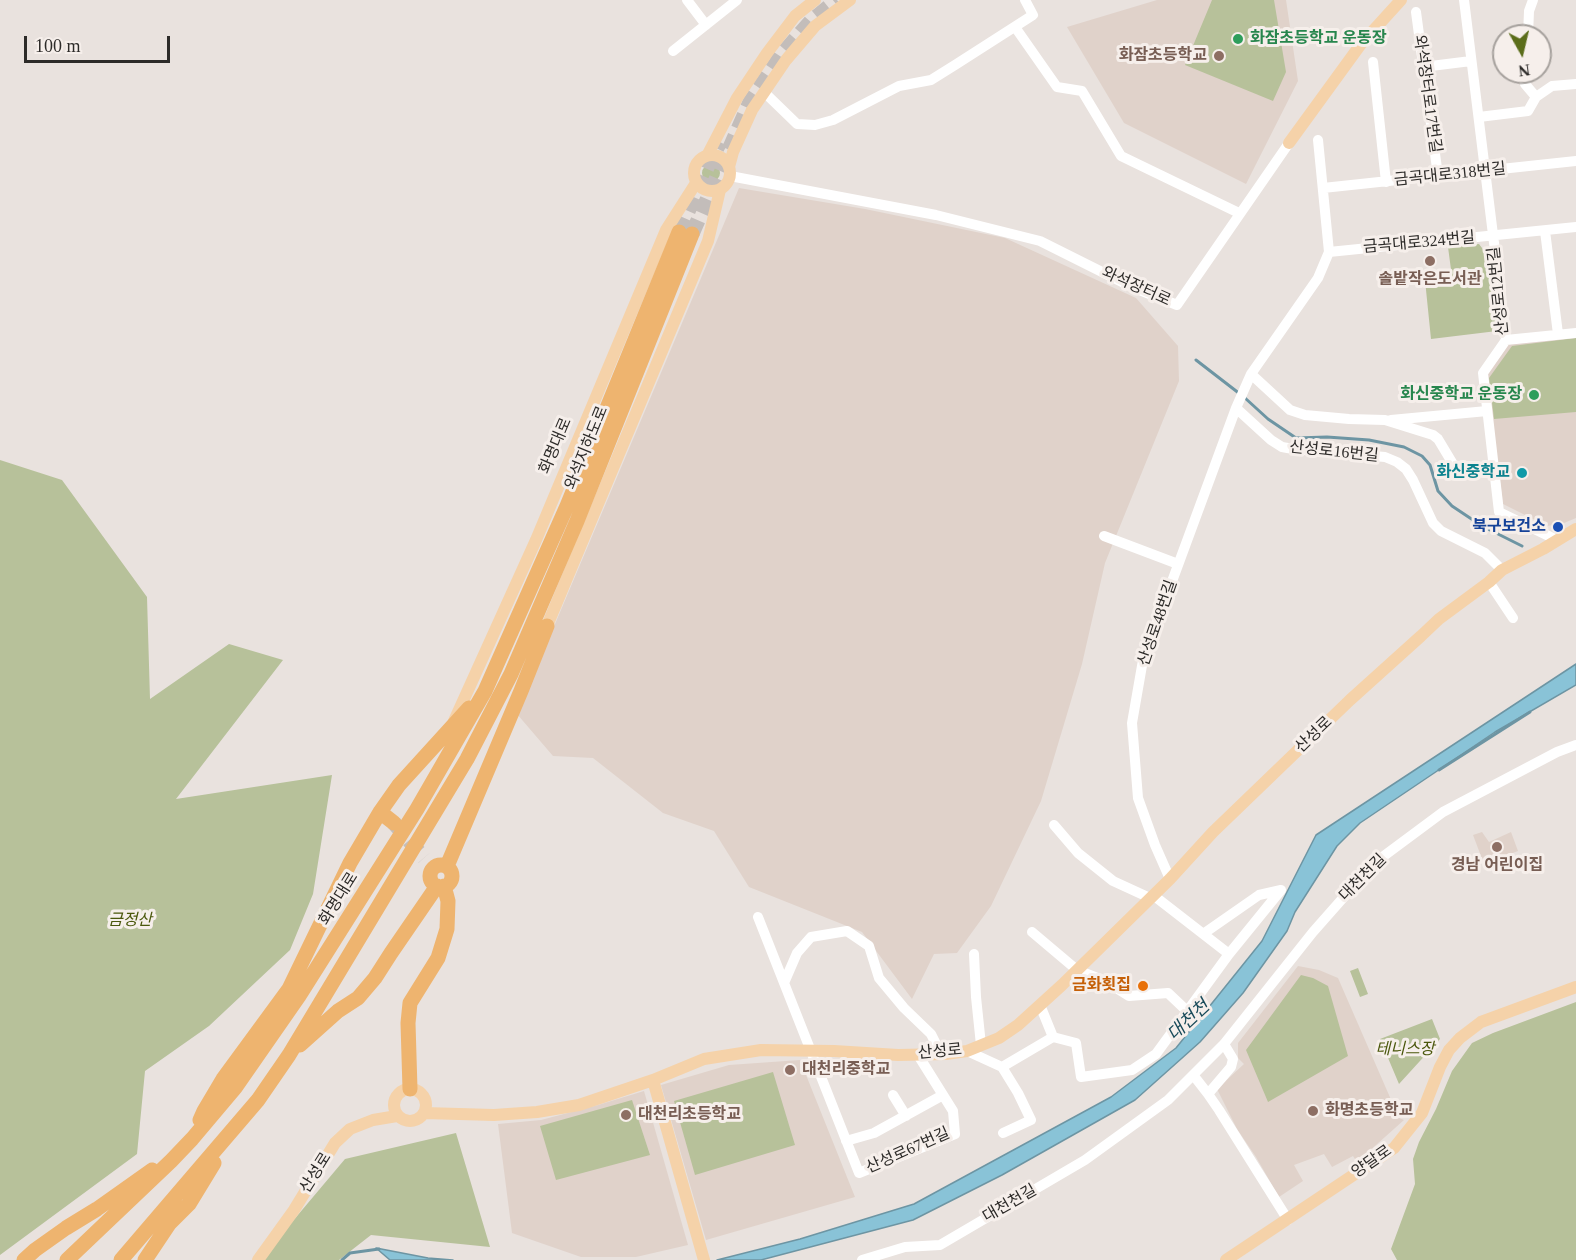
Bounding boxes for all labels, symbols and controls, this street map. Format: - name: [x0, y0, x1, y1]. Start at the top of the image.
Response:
- scale bar: [27, 24, 172, 62]
- north arrow: [1492, 24, 1552, 84]
- place label: 화잠초등학교 운동장: [1250, 29, 1386, 49]
- marker: 화잠초등학교 운동장: [1231, 32, 1245, 46]
- street label: 와석장터로17번길: [1409, 34, 1445, 154]
- text: 100 m: [35, 36, 81, 56]
- place label: 화잠초등학교: [1119, 46, 1207, 66]
- marker: 화잠초등학교: [1212, 49, 1226, 63]
- text: N: [1517, 61, 1531, 80]
- street label: 금곡대로318번길: [1393, 160, 1507, 190]
- street label: 금곡대로324번길: [1362, 229, 1476, 257]
- street label: 산성로12번길: [1485, 245, 1513, 337]
- marker: 솔밭작은도서관: [1423, 254, 1437, 268]
- street label: 와석장터로: [1098, 263, 1174, 311]
- place label: 솔밭작은도서관: [1378, 270, 1482, 290]
- place label: 화신중학교 운동장: [1400, 385, 1522, 405]
- marker: 화신중학교 운동장: [1527, 388, 1541, 402]
- street label: 와석지하도로: [562, 403, 612, 493]
- street label: 화명대로: [536, 415, 576, 477]
- street label: 산성로16번길: [1288, 438, 1380, 466]
- place label: 화신중학교: [1436, 463, 1510, 483]
- marker: 화신중학교: [1515, 466, 1529, 480]
- place label: 북구보건소: [1472, 517, 1546, 537]
- marker: 북구보건소: [1551, 520, 1565, 534]
- street label: 산성로48번길: [1134, 578, 1182, 668]
- street label: 산성로: [1291, 713, 1337, 757]
- marker: 경남 어린이집: [1490, 840, 1504, 854]
- street label: 대천천길: [1335, 850, 1391, 906]
- place label: 경남 어린이집: [1451, 856, 1543, 876]
- street label: 화명대로: [315, 869, 363, 929]
- park label: 금정산: [108, 911, 152, 931]
- place label: 금화횟집: [1072, 976, 1131, 996]
- marker: 금화횟집: [1136, 979, 1150, 993]
- water label: 대천천: [1163, 996, 1215, 1046]
- park label: 테니스장: [1376, 1040, 1434, 1060]
- street label: 산성로: [917, 1041, 963, 1063]
- place label: 대천리중학교: [802, 1060, 890, 1080]
- marker: 대천리중학교: [783, 1063, 797, 1077]
- place label: 화명초등학교: [1325, 1101, 1413, 1121]
- marker: 화명초등학교: [1306, 1104, 1320, 1118]
- place label: 대천리초등학교: [638, 1105, 741, 1125]
- marker: 대천리초등학교: [619, 1108, 633, 1122]
- street label: 산성로67번길: [863, 1124, 953, 1178]
- street label: 양달로: [1348, 1141, 1396, 1183]
- street label: 산성로: [296, 1149, 336, 1197]
- street label: 대천천길: [980, 1181, 1040, 1227]

